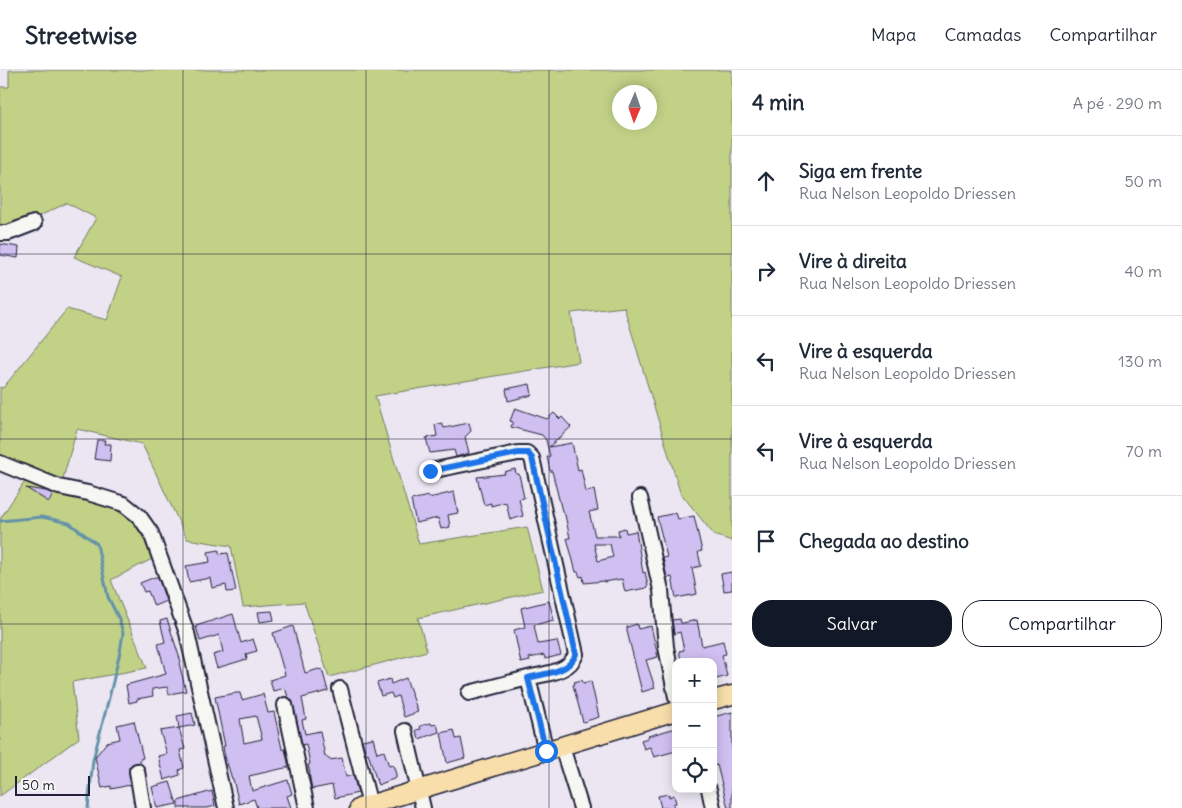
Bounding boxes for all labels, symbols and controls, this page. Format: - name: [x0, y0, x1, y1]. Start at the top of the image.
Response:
- text: Streetwise: [25, 20, 137, 50]
- text: Mapa: [871, 23, 916, 46]
- text: Camadas: [944, 23, 1021, 46]
- text: Compartilhar: [1049, 23, 1157, 46]
- north arrow: [612, 85, 657, 130]
- text: 4 min: [752, 89, 804, 116]
- text: A pé · 290 m: [1073, 93, 1162, 113]
- text: Siga em frente: [799, 159, 922, 183]
- icon: ahead: [752, 167, 780, 195]
- text: 50 m: [1124, 171, 1162, 191]
- text: Rua Nelson Leopoldo Driessen: [799, 183, 1016, 203]
- text: Vire à direita: [799, 249, 907, 273]
- icon: right: [752, 257, 780, 285]
- text: 40 m: [1124, 261, 1162, 281]
- text: Rua Nelson Leopoldo Driessen: [799, 273, 1016, 293]
- text: Vire à esquerda: [799, 339, 933, 363]
- icon: left: [752, 347, 780, 375]
- text: 130 m: [1118, 351, 1162, 371]
- text: Rua Nelson Leopoldo Driessen: [799, 363, 1016, 383]
- text: Vire à esquerda: [799, 429, 933, 453]
- icon: left: [752, 437, 780, 465]
- text: 70 m: [1126, 441, 1162, 461]
- text: Rua Nelson Leopoldo Driessen: [799, 453, 1016, 473]
- route end: [419, 460, 442, 483]
- icon: arrive: [752, 527, 780, 555]
- text: Chegada ao destino: [799, 529, 969, 553]
- button: Salvar: [752, 600, 952, 647]
- button: Compartilhar: [962, 600, 1162, 647]
- map controls: [672, 658, 717, 793]
- button: +: [672, 658, 717, 703]
- button: −: [672, 703, 717, 748]
- route start: [535, 740, 558, 763]
- button: locate: [672, 748, 717, 793]
- scale bar: [15, 773, 90, 796]
- text: 50 m: [22, 776, 55, 794]

